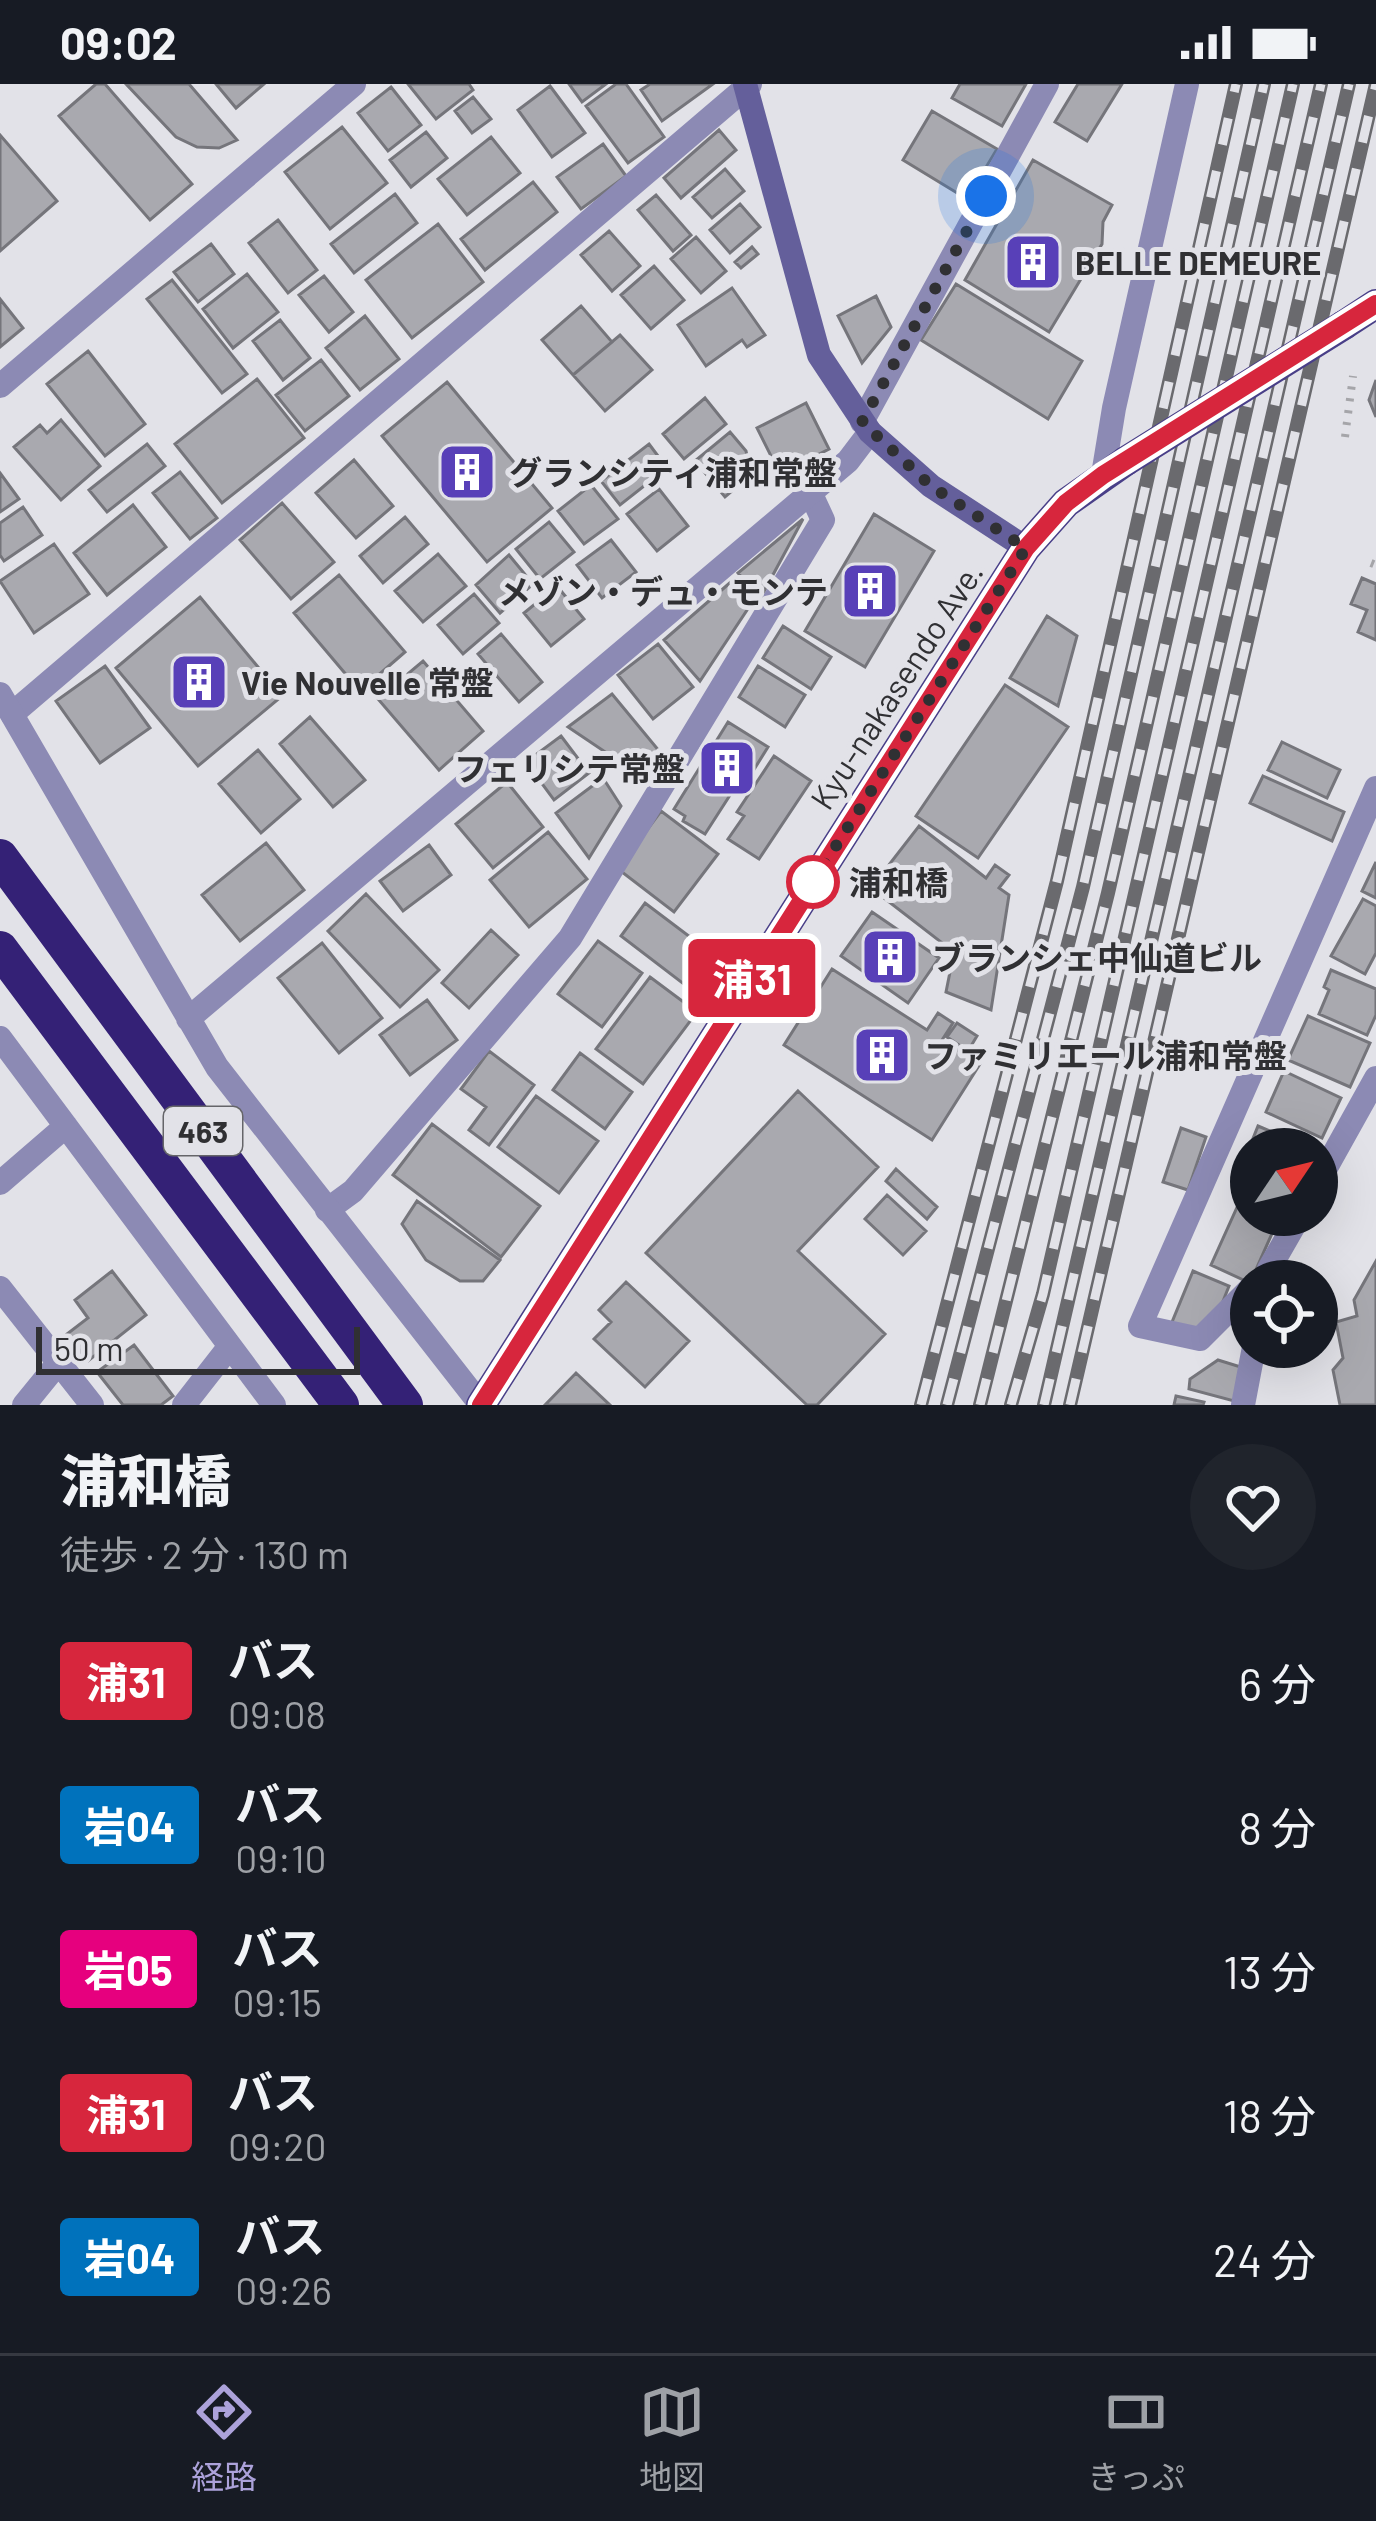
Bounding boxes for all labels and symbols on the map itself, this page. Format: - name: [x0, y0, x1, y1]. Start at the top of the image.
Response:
- your location: [956, 166, 1016, 226]
- building icon: BELLE DEMEURE: [1002, 231, 1064, 293]
- place label: BELLE DEMEURE: [1075, 242, 1321, 282]
- building icon: グランシティ浦和常盤: [436, 441, 498, 503]
- place label: グランシティ浦和常盤: [509, 452, 837, 492]
- street label: Kyu-nakasendo Ave.: [801, 554, 991, 816]
- building icon: メゾン・デュ・モンテ: [839, 560, 901, 622]
- place label: メゾン・デュ・モンテ: [498, 571, 828, 611]
- building icon: Vie Nouvelle 常盤: [168, 651, 230, 713]
- place label: Vie Nouvelle 常盤: [241, 662, 494, 702]
- building icon: フェリシテ常盤: [696, 737, 758, 799]
- place label: フェリシテ常盤: [454, 748, 685, 788]
- marker: 浦和橋: [788, 857, 838, 907]
- place label: 浦和橋: [849, 862, 948, 902]
- building icon: ブランシェ中仙道ビル: [859, 926, 921, 988]
- place label: ブランシェ中仙道ビル: [932, 937, 1262, 977]
- line badge: 浦31: [683, 939, 821, 1017]
- building icon: ファミリエール浦和常盤: [851, 1024, 913, 1086]
- place label: ファミリエール浦和常盤: [924, 1035, 1287, 1075]
- road number: 463: [164, 1107, 242, 1155]
- north arrow: [1230, 1128, 1338, 1236]
- scale bar: [36, 1321, 360, 1374]

